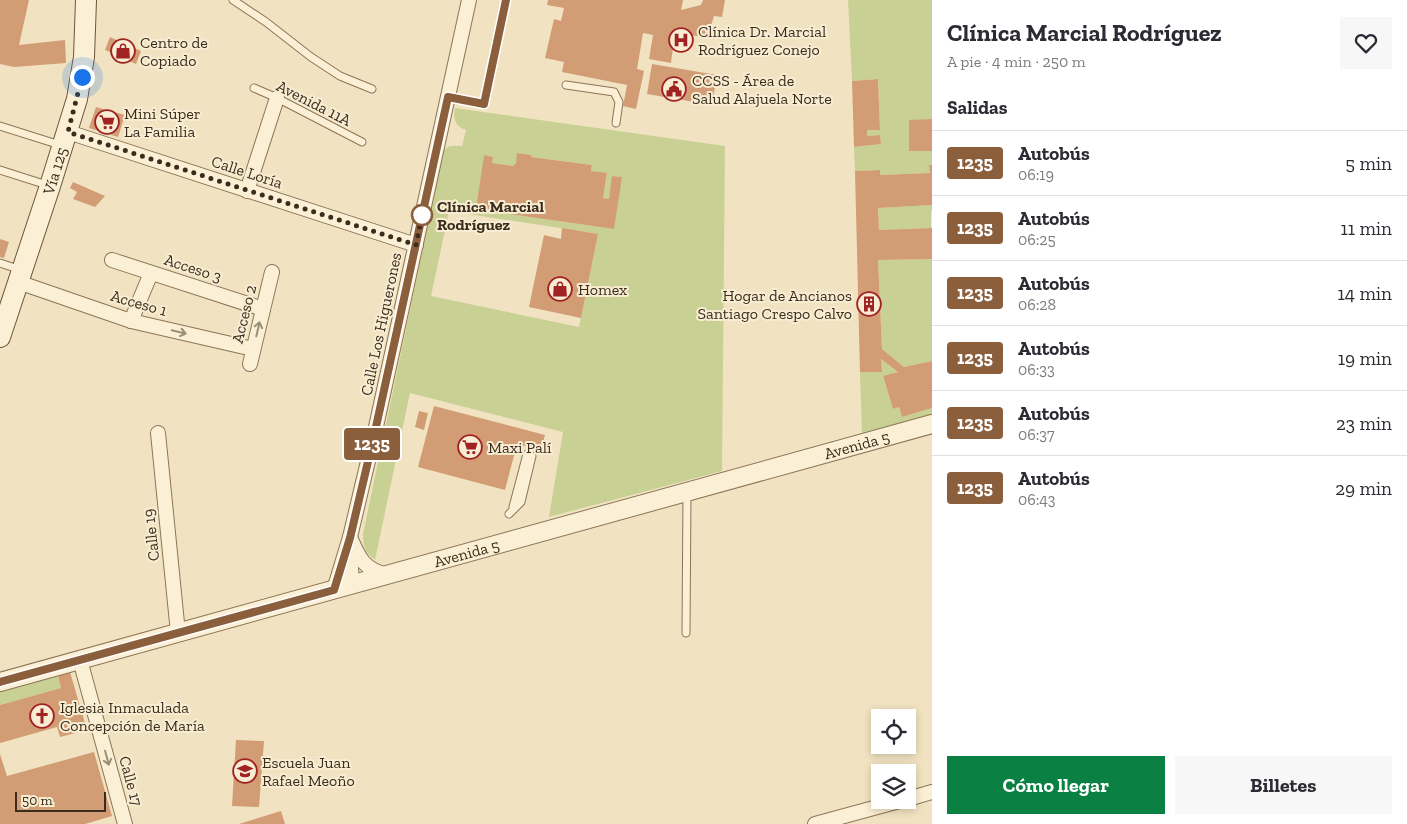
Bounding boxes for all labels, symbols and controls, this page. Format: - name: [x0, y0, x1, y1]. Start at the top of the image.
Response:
- button: heart: [1340, 17, 1392, 69]
- text: Clínica Marcial Rodríguez: [947, 18, 1222, 47]
- place label: Clínica Dr. Marcial Rodríguez Conejo: [698, 22, 826, 59]
- hospital icon: Clínica Dr. Marcial Rodríguez Conejo: [668, 27, 694, 53]
- place label: Centro de Copiado: [140, 33, 208, 70]
- shop icon: Centro de Copiado: [110, 38, 136, 64]
- text: A pie · 4 min · 250 m: [947, 52, 1086, 71]
- your location: [70, 65, 95, 90]
- place label: CCSS - Área de Salud Alajuela Norte: [692, 71, 832, 108]
- street label: Avenida 11A: [273, 76, 355, 130]
- public building icon: CCSS - Área de Salud Alajuela Norte: [661, 76, 687, 102]
- text: Salidas: [947, 96, 1007, 119]
- place label: Mini Súper La Familia: [124, 104, 201, 141]
- supermarket icon: Mini Súper La Familia: [94, 109, 120, 135]
- text: Autobús: [1018, 142, 1090, 165]
- street label: Vía 125: [38, 145, 71, 198]
- street label: Calle Loría: [209, 152, 285, 192]
- text: 1235: [957, 152, 993, 174]
- text: 5 min: [1345, 152, 1392, 175]
- text: 06:19: [1018, 165, 1054, 184]
- place label: Clínica Marcial Rodríguez: [437, 197, 544, 234]
- marker: Clínica Marcial Rodríguez: [411, 204, 433, 226]
- text: Autobús: [1018, 207, 1090, 230]
- text: 1235: [957, 217, 993, 239]
- text: 11 min: [1340, 217, 1392, 240]
- text: 06:25: [1018, 230, 1056, 249]
- street label: Acceso 3: [162, 250, 224, 286]
- street label: Calle Los Higuerones: [357, 251, 405, 397]
- text: Autobús: [1018, 272, 1090, 295]
- shop icon: Homex: [547, 276, 573, 302]
- place label: Homex: [578, 280, 627, 299]
- text: 1235: [957, 282, 993, 304]
- text: 14 min: [1338, 282, 1392, 305]
- street label: Acceso 2: [228, 283, 260, 345]
- street label: Acceso 1: [109, 286, 169, 320]
- place label: Hogar de Ancianos Santiago Crespo Calvo: [697, 286, 852, 323]
- building icon: Hogar de Ancianos Santiago Crespo Calvo: [856, 291, 882, 317]
- text: 06:28: [1018, 295, 1056, 314]
- one-way arrow: [254, 321, 263, 337]
- one-way arrow: [170, 328, 186, 337]
- text: Autobús: [1018, 337, 1090, 360]
- text: 1235: [957, 347, 993, 369]
- text: 19 min: [1338, 347, 1392, 370]
- text: 06:33: [1018, 360, 1055, 379]
- text: Autobús: [1018, 402, 1090, 425]
- text: 1235: [957, 412, 993, 434]
- text: 23 min: [1336, 412, 1392, 435]
- text: 06:37: [1018, 425, 1055, 444]
- street label: Avenida 5: [822, 427, 892, 463]
- line badge: 1235: [337, 428, 407, 460]
- text: 1235: [354, 433, 390, 455]
- supermarket icon: Maxi Palí: [457, 434, 483, 460]
- place label: Maxi Palí: [488, 438, 552, 457]
- text: Autobús: [1018, 467, 1090, 490]
- text: 1235: [957, 477, 993, 499]
- text: 29 min: [1335, 477, 1392, 500]
- text: 06:43: [1018, 490, 1056, 509]
- street label: Calle 19: [139, 508, 163, 562]
- street label: Avenida 5: [432, 535, 501, 571]
- place label: Iglesia Inmaculada Concepción de María: [60, 698, 205, 735]
- church icon: Iglesia Inmaculada Concepción de María: [29, 703, 55, 729]
- map controls: [871, 709, 916, 809]
- button: locate: [871, 709, 916, 754]
- one-way arrow: [102, 749, 112, 765]
- place label: Escuela Juan Rafael Meoño: [262, 753, 355, 790]
- street label: Calle 17: [115, 754, 147, 809]
- button: Cómo llegar: [947, 756, 1165, 814]
- button: Billetes: [1175, 756, 1392, 814]
- school or university icon: Escuela Juan Rafael Meoño: [232, 758, 258, 784]
- button: layers: [871, 764, 916, 809]
- scale bar: [15, 789, 106, 812]
- text: 50 m: [22, 792, 53, 809]

